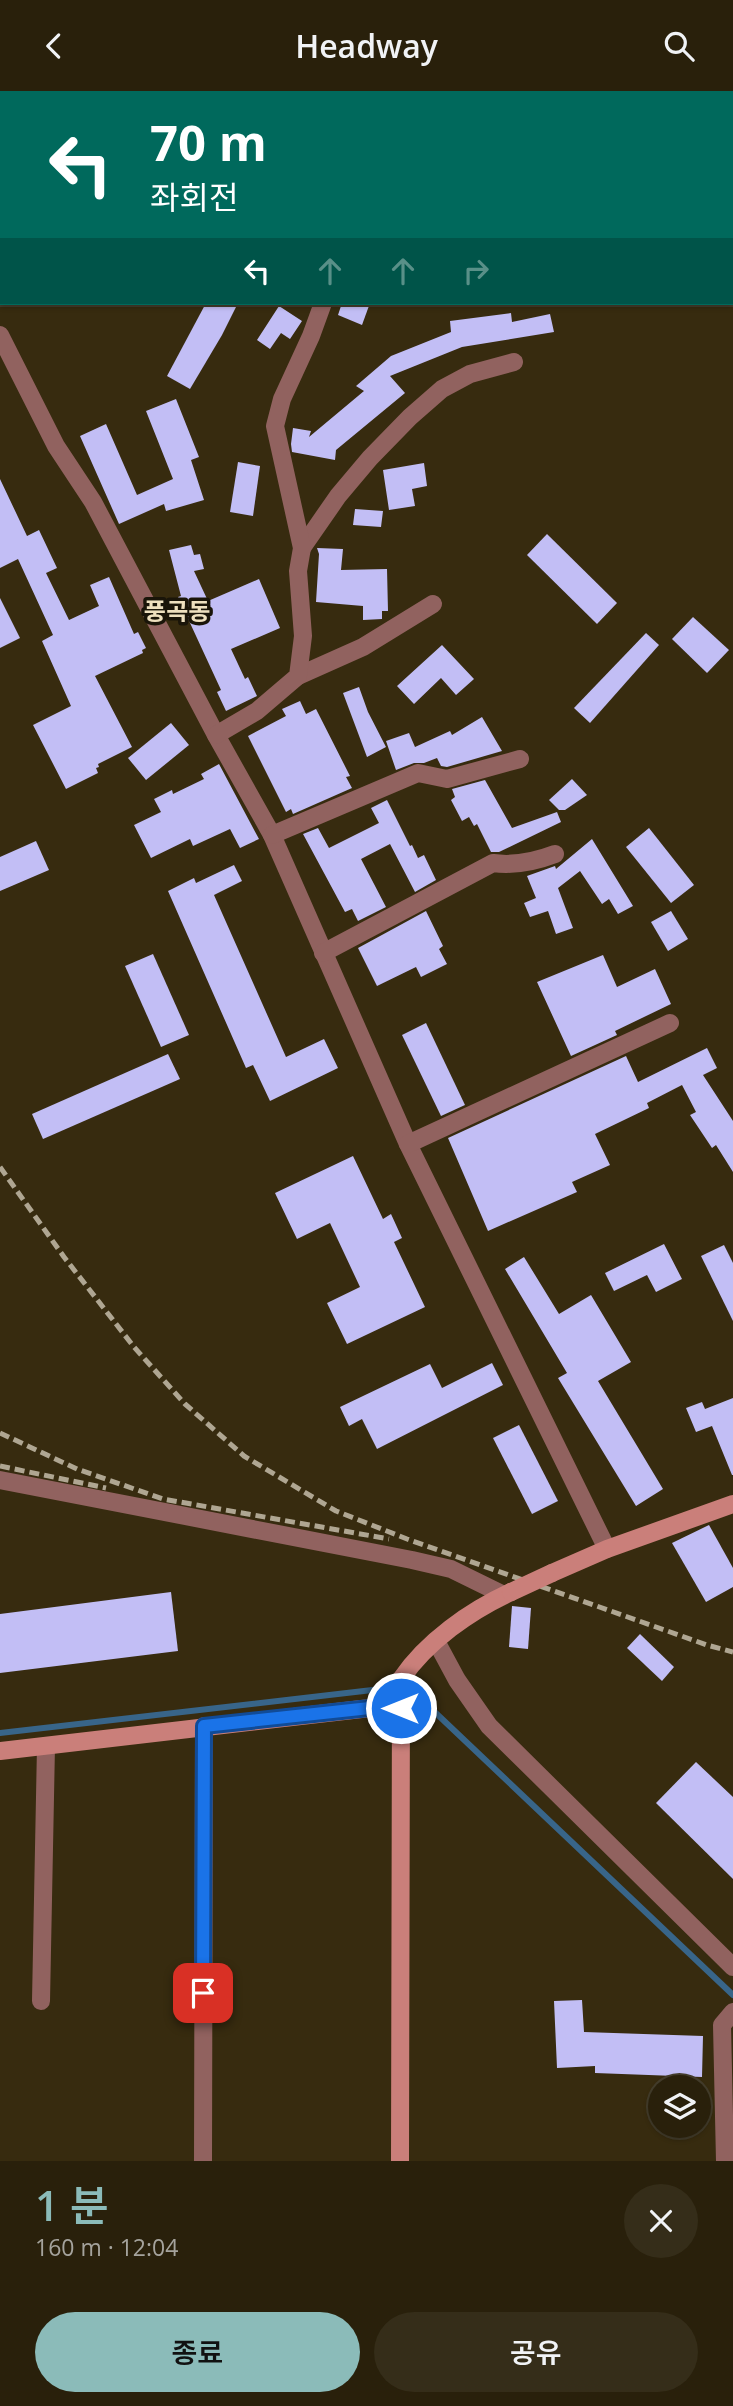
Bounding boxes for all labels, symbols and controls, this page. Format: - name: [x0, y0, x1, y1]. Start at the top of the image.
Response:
- text: Headway: [295, 24, 438, 67]
- icon: back: [35, 27, 73, 65]
- icon: search: [660, 27, 698, 65]
- text: 70 m: [150, 109, 267, 175]
- icon: left: [35, 119, 126, 210]
- text: 좌회전: [150, 175, 238, 218]
- icon: left: [238, 252, 276, 290]
- icon: ahead: [311, 252, 349, 290]
- icon: ahead: [384, 252, 422, 290]
- icon: right: [457, 252, 495, 290]
- district label: 풍곡동: [144, 594, 210, 627]
- position arrow: [364, 1671, 438, 1745]
- pin: [173, 1963, 233, 2023]
- icon: arrive: [184, 1974, 222, 2012]
- map controls: [648, 2075, 711, 2138]
- button: layers: [648, 2075, 711, 2138]
- text: 1 분: [35, 2176, 109, 2233]
- button: close: [624, 2184, 698, 2258]
- text: 160 m · 12:04: [35, 2231, 178, 2263]
- button: 종료: [35, 2312, 360, 2392]
- button: 공유: [374, 2312, 698, 2392]

